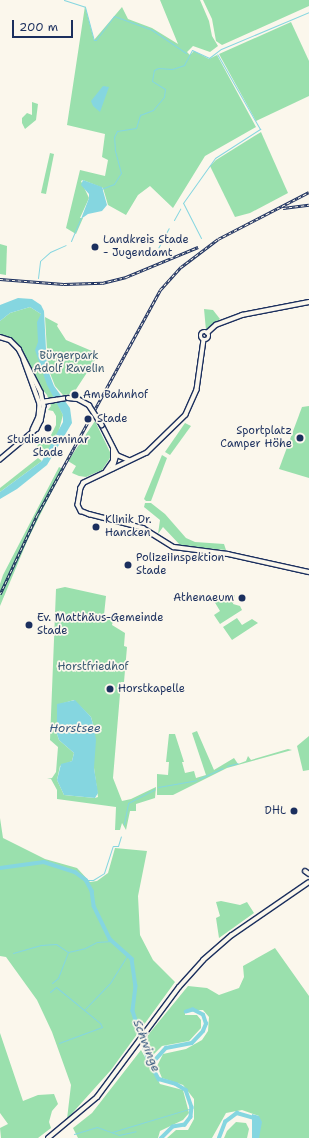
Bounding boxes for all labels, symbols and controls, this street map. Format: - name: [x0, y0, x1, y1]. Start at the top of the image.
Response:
- scale bar: [14, 12, 75, 38]
- text: 200 m: [19, 19, 58, 35]
- place label: Landkreis Stade - Jugendamt: [103, 234, 189, 260]
- marker: Landkreis Stade - Jugendamt: [90, 242, 100, 252]
- park label: Bürgerpark Adolf Ravelin: [33, 350, 105, 376]
- place label: Am Bahnhof: [83, 388, 148, 402]
- marker: Am Bahnhof: [70, 390, 80, 400]
- place label: Stade: [97, 412, 127, 426]
- marker: Stade: [82, 413, 94, 425]
- marker: Studienseminar Stade: [43, 423, 53, 433]
- place label: Sportplatz Camper Höhe: [220, 425, 292, 451]
- marker: Sportplatz Camper Höhe: [295, 433, 305, 443]
- place label: Studienseminar Stade: [7, 434, 89, 460]
- place label: Klinik Dr. Hancken: [105, 514, 152, 540]
- marker: Klinik Dr. Hancken: [90, 521, 102, 533]
- place label: Polizeiinspektion Stade: [136, 552, 224, 578]
- marker: Polizeiinspektion Stade: [123, 560, 133, 570]
- place label: Athenaeum: [173, 591, 234, 605]
- marker: Athenaeum: [237, 593, 247, 603]
- place label: Ev. Matthäus-Gemeinde Stade: [37, 612, 163, 638]
- marker: Ev. Matthäus-Gemeinde Stade: [24, 620, 34, 630]
- park label: Horstfriedhof: [57, 660, 129, 674]
- place label: Horstkapelle: [118, 682, 185, 696]
- marker: Horstkapelle: [105, 684, 115, 694]
- water label: Horstsee: [49, 722, 101, 736]
- place label: DHL: [265, 804, 286, 818]
- marker: DHL: [289, 806, 299, 816]
- water label: Schwinge: [129, 1018, 163, 1074]

